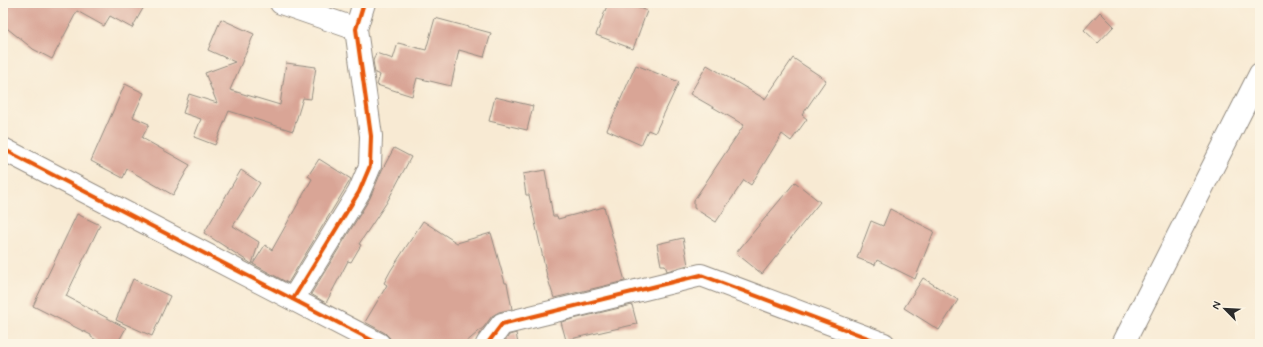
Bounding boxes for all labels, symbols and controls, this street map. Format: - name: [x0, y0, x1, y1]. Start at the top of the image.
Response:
- north arrow: [1205, 289, 1245, 329]
- text: N: [1209, 299, 1225, 312]

